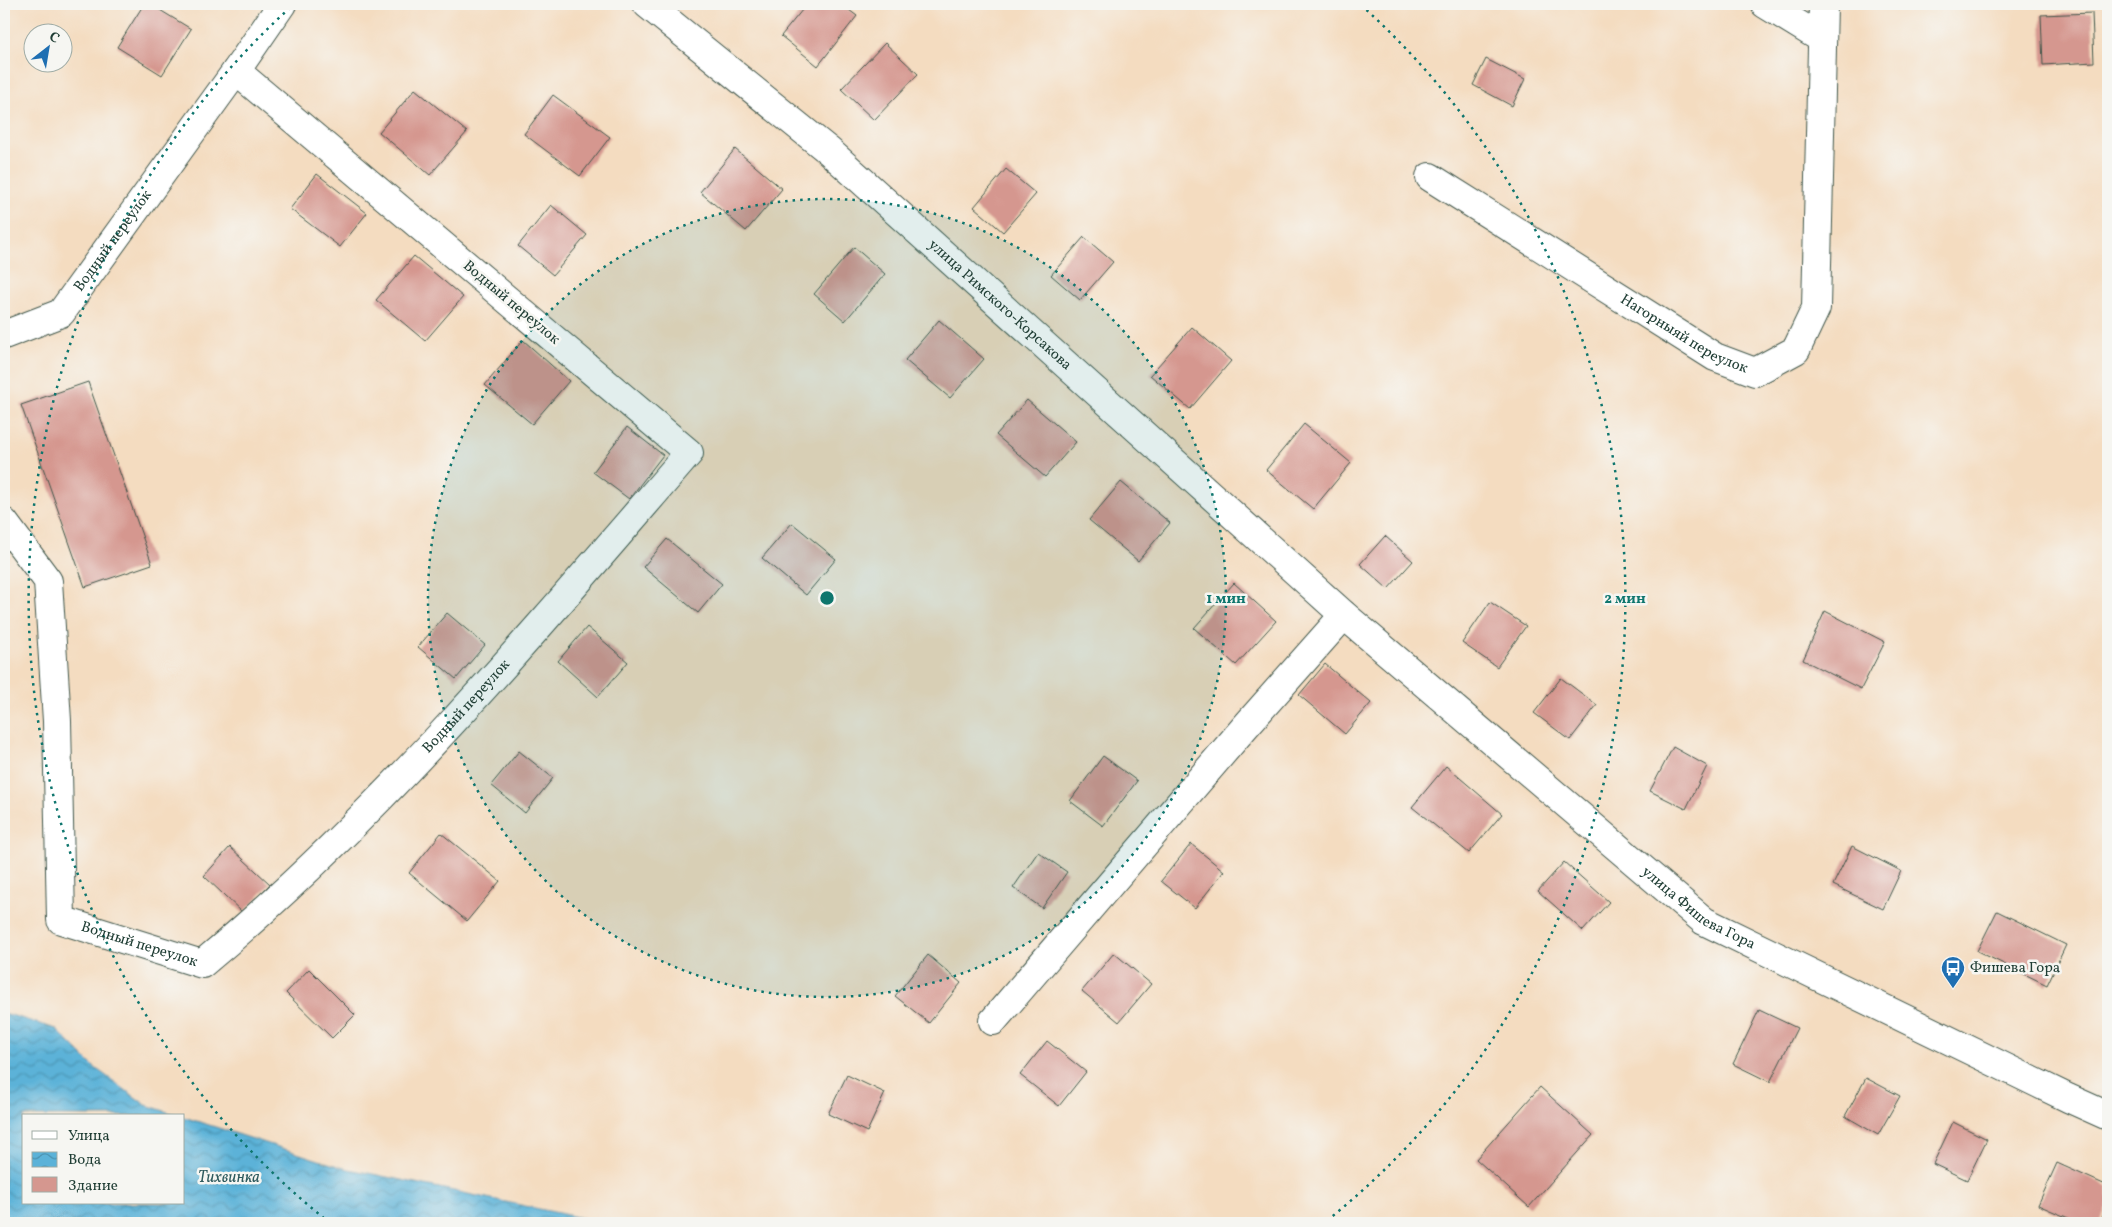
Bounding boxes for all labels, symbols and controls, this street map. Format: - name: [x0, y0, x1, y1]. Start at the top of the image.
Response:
- north arrow: [22, 22, 72, 72]
- text: С: [45, 28, 63, 49]
- street label: Водный переулок: [69, 186, 157, 296]
- street label: улица Римского-Корсакова: [923, 235, 1076, 375]
- street label: Водный переулок: [458, 256, 564, 350]
- street label: Нагорныяй переулок: [1616, 289, 1751, 379]
- centre of rings: [818, 589, 836, 607]
- text: 1 мин: [1206, 589, 1246, 610]
- text: 2 мин: [1604, 589, 1646, 610]
- street label: Водный переулок: [418, 655, 515, 758]
- street label: улица Фишева Гора: [1637, 862, 1759, 955]
- street label: Водный переулок: [78, 916, 200, 972]
- bus stop icon: Фишева Гора: [1940, 955, 1966, 989]
- place label: Фишева Гора: [1970, 958, 2060, 979]
- legend: [22, 1114, 185, 1204]
- text: Улица: [68, 1126, 110, 1147]
- text: Вода: [68, 1150, 101, 1171]
- water label: Тихвинка: [198, 1167, 260, 1189]
- text: Здание: [68, 1176, 118, 1197]

